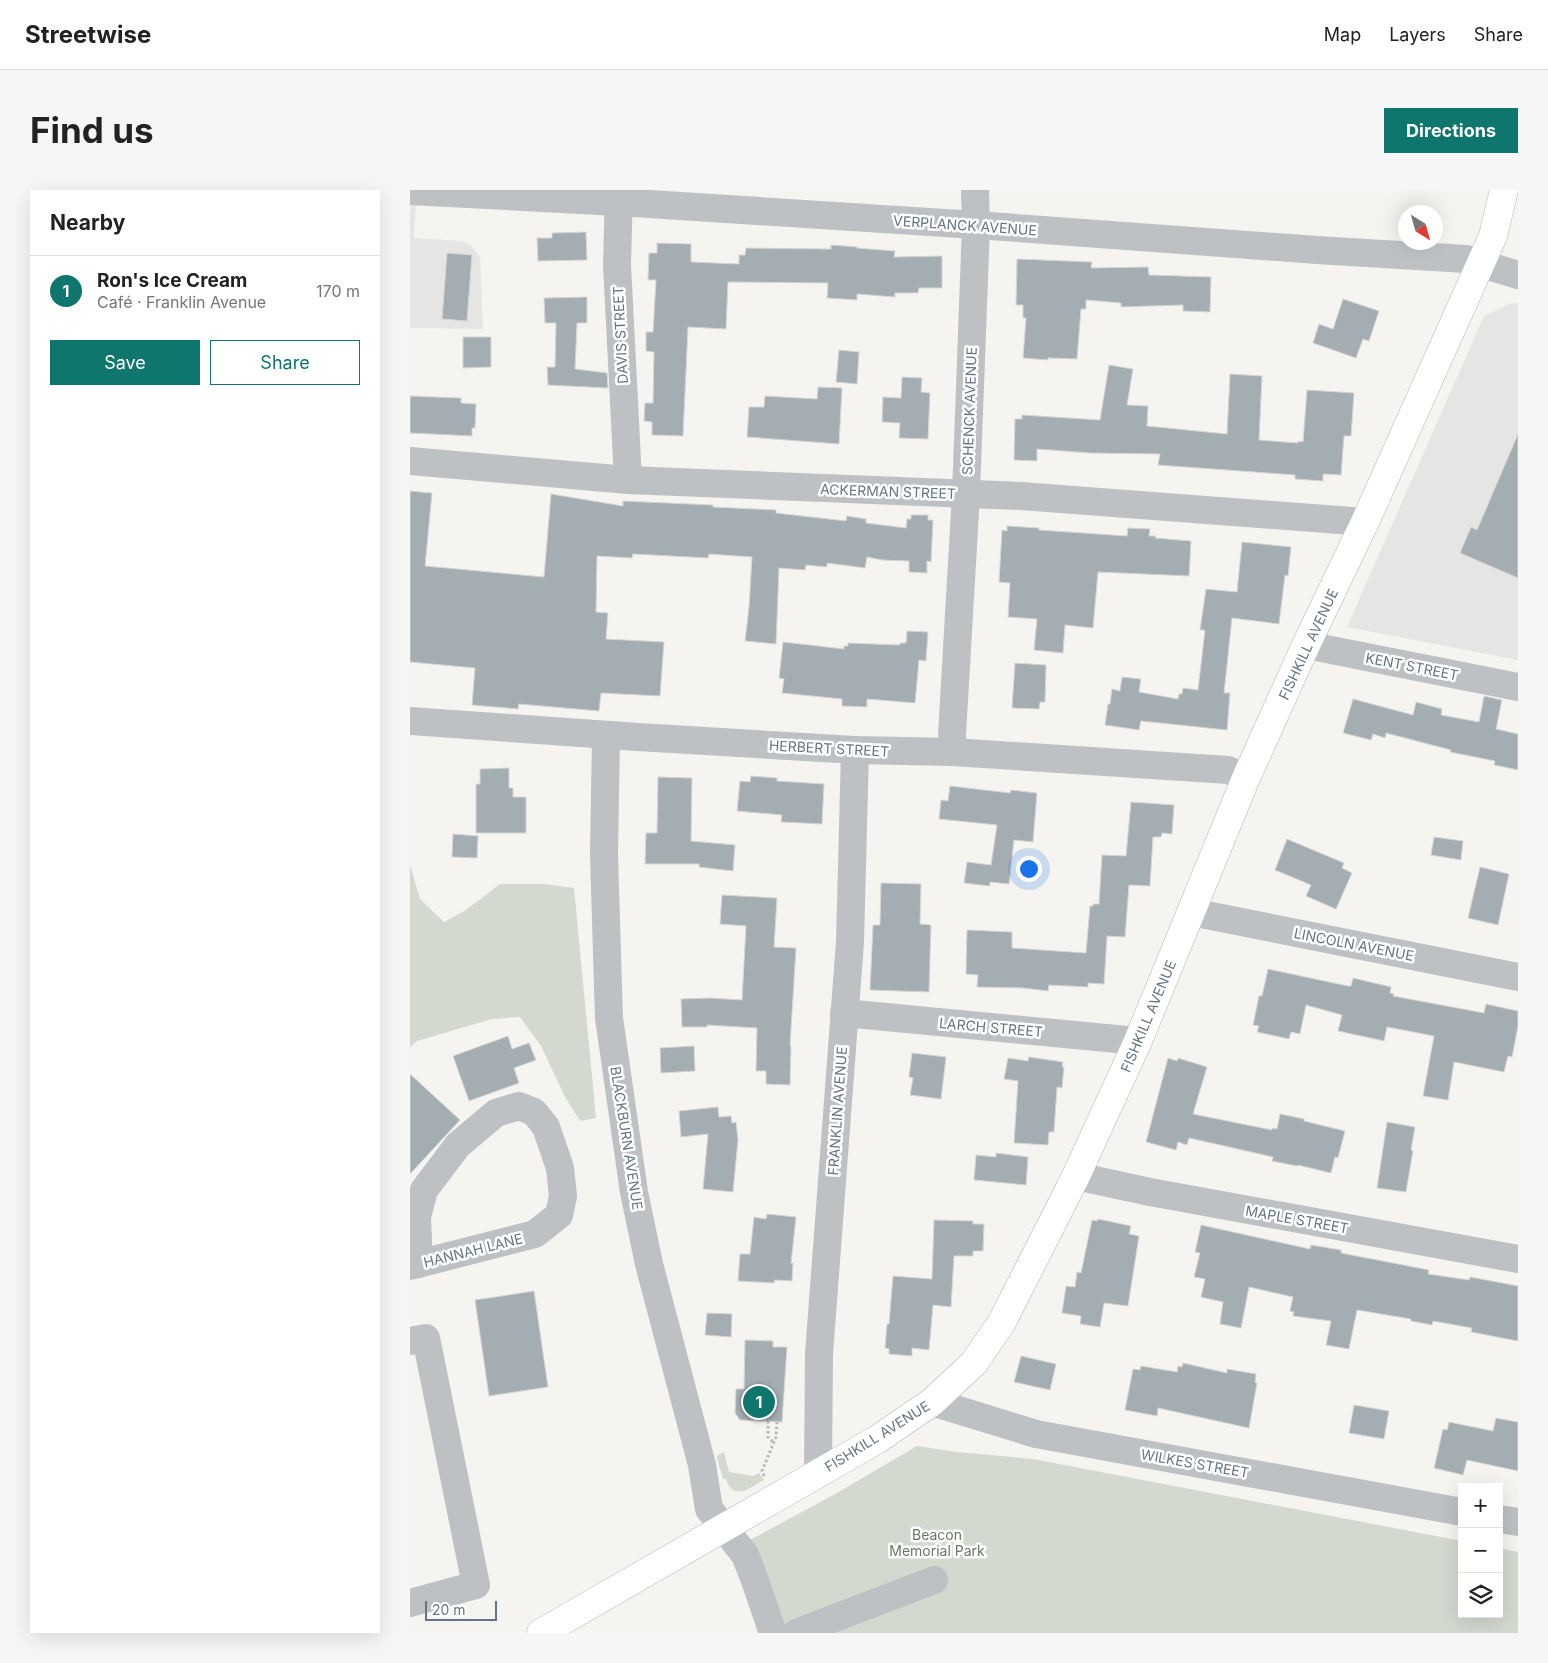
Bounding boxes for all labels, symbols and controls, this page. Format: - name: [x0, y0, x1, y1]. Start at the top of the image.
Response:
- text: Streetwise: [25, 20, 151, 49]
- text: Map: [1324, 24, 1361, 45]
- text: Layers: [1389, 24, 1446, 45]
- text: Share: [1474, 24, 1523, 45]
- button: Directions: [1384, 108, 1518, 153]
- text: Find us: [30, 109, 154, 151]
- north arrow: [1398, 205, 1443, 250]
- text: Nearby: [50, 210, 125, 235]
- street label: VERPLANCK AVENUE: [893, 212, 1037, 238]
- text: Ron's Ice Cream: [97, 269, 247, 292]
- text: 1: [63, 281, 69, 301]
- text: 170 m: [316, 281, 360, 301]
- street label: DAVIS STREET: [609, 286, 631, 384]
- text: Café · Franklin Avenue: [97, 292, 266, 312]
- button: Save: [50, 340, 200, 385]
- button: Share: [210, 340, 360, 385]
- street label: SCHENCK AVENUE: [958, 347, 980, 475]
- street label: ACKERMAN STREET: [820, 480, 956, 502]
- street label: FISHKILL AVENUE: [1275, 586, 1341, 702]
- street label: KENT STREET: [1364, 649, 1460, 683]
- street label: HERBERT STREET: [768, 736, 890, 760]
- your location: [1016, 856, 1042, 882]
- street label: LINCOLN AVENUE: [1293, 924, 1415, 964]
- street label: FISHKILL AVENUE: [1117, 957, 1179, 1075]
- street label: LARCH STREET: [938, 1014, 1044, 1040]
- street label: FRANKLIN AVENUE: [824, 1046, 850, 1176]
- street label: BLACKBURN AVENUE: [607, 1065, 647, 1211]
- street label: MAPLE STREET: [1244, 1202, 1350, 1236]
- street label: HANNAH LANE: [422, 1229, 524, 1271]
- pin: 1: [743, 1383, 775, 1421]
- street label: FISHKILL AVENUE: [821, 1397, 933, 1475]
- street label: WILKES STREET: [1140, 1445, 1250, 1481]
- map controls: [1458, 1483, 1503, 1618]
- button: +: [1458, 1483, 1503, 1528]
- park label: Beacon Memorial Park: [889, 1526, 985, 1559]
- button: −: [1458, 1528, 1503, 1573]
- button: layers: [1458, 1573, 1503, 1618]
- scale bar: [425, 1598, 498, 1621]
- text: 20 m: [432, 1601, 466, 1618]

